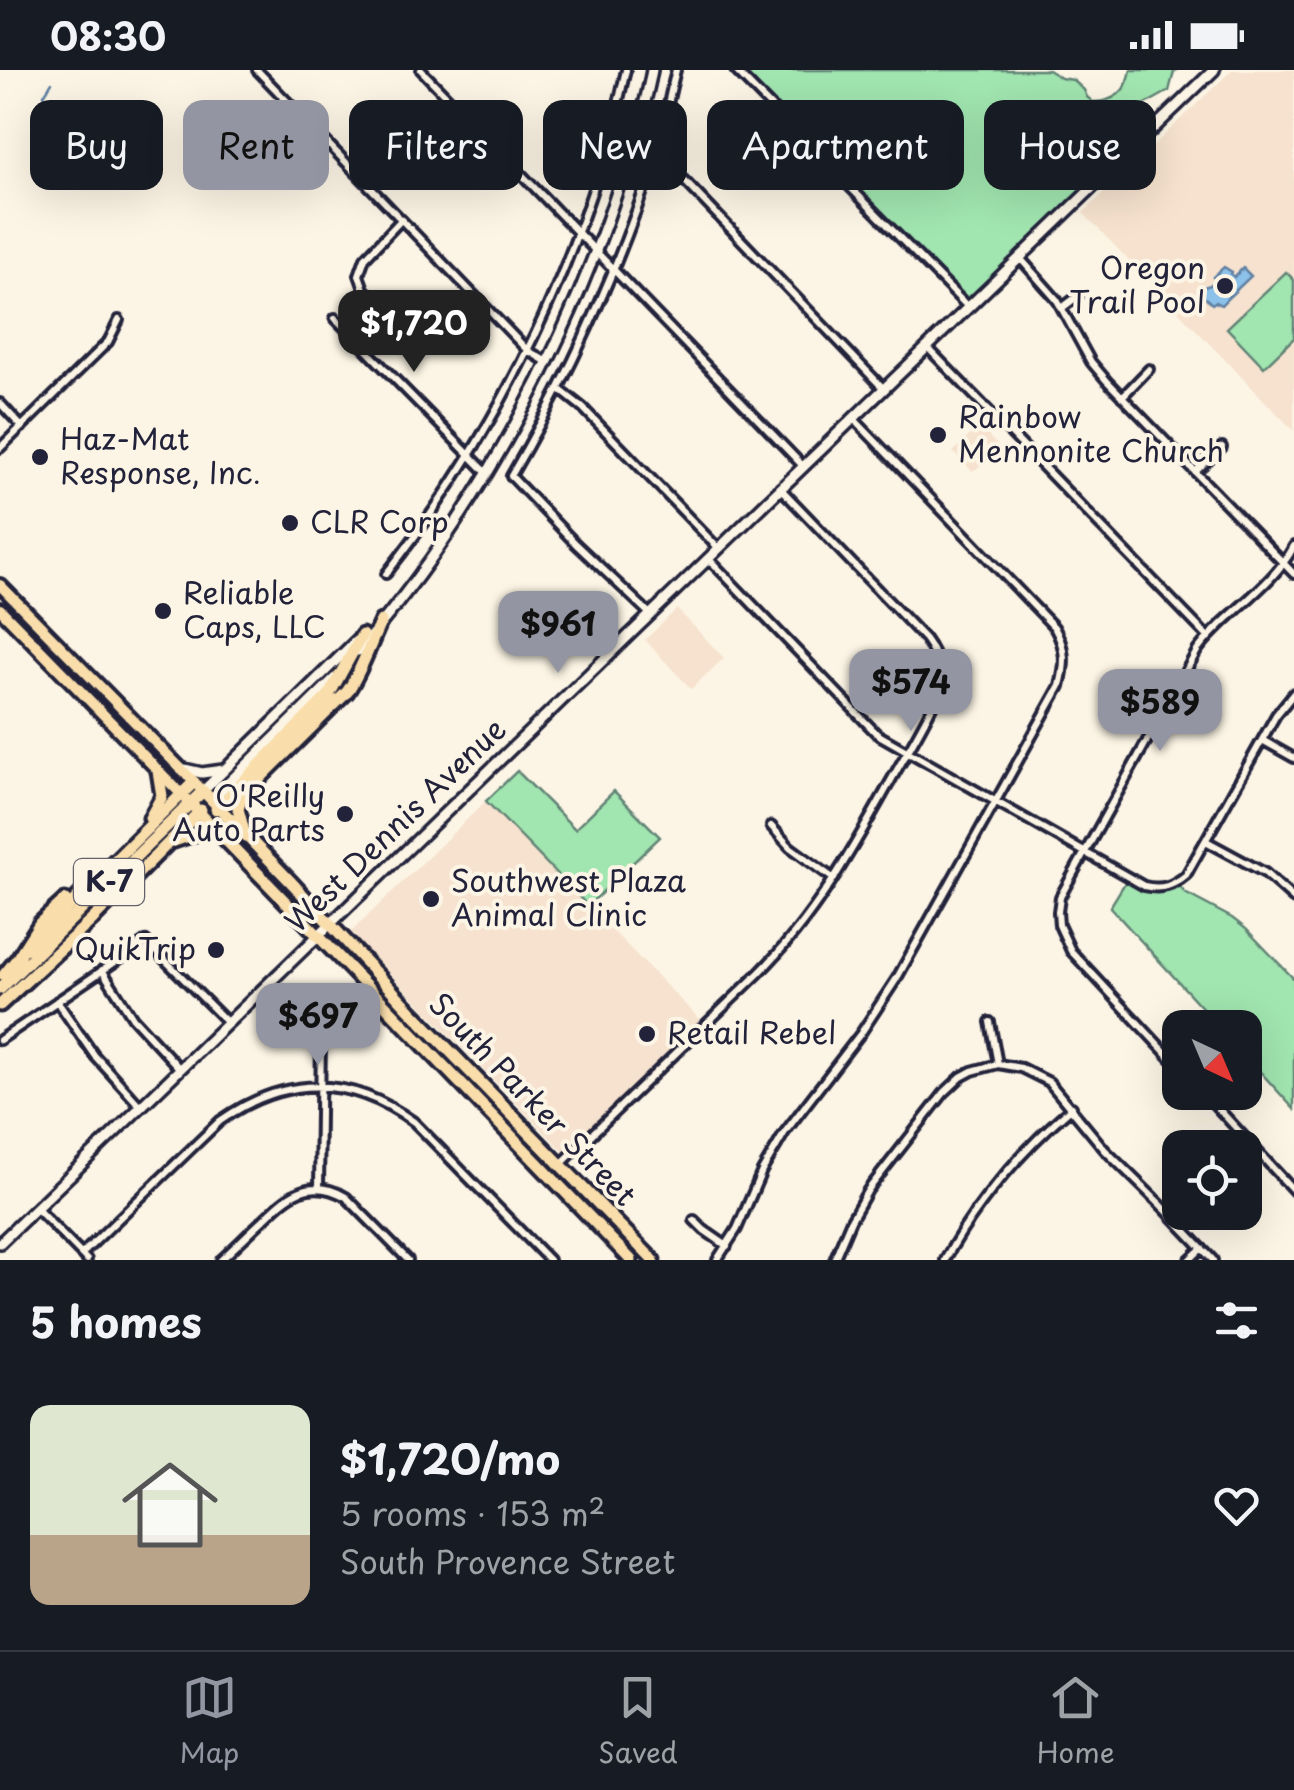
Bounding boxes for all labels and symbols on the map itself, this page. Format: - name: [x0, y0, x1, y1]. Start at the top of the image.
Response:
- place label: Oregon Trail Pool: [1069, 244, 1205, 323]
- marker: Oregon Trail Pool: [1214, 275, 1236, 297]
- pin: $1,720: [333, 290, 495, 375]
- place label: Rainbow Mennonite Church: [958, 393, 1224, 472]
- place label: Haz-Mat Response, Inc.: [60, 415, 261, 494]
- marker: Rainbow Mennonite Church: [927, 424, 949, 446]
- marker: Haz-Mat Response, Inc.: [29, 446, 51, 468]
- place label: CLR Corp: [310, 498, 449, 543]
- marker: CLR Corp: [279, 512, 301, 534]
- place label: Reliable Caps, LLC: [183, 569, 326, 648]
- pin: $961: [499, 591, 617, 676]
- marker: Reliable Caps, LLC: [152, 600, 174, 622]
- pin: $574: [852, 649, 970, 734]
- pin: $589: [1101, 669, 1219, 754]
- street label: West Dennis Avenue: [274, 707, 515, 942]
- place label: O'Reilly Auto Parts: [172, 772, 325, 851]
- marker: O'Reilly Auto Parts: [334, 803, 356, 825]
- place label: Southwest Plaza Animal Clinic: [451, 857, 686, 936]
- road number: K-7: [74, 859, 144, 905]
- marker: Southwest Plaza Animal Clinic: [420, 888, 442, 910]
- place label: QuikTrip: [74, 925, 196, 970]
- marker: QuikTrip: [205, 939, 227, 961]
- street label: South Parker Street: [420, 981, 648, 1215]
- pin: $697: [259, 983, 377, 1068]
- place label: Retail Rebel: [667, 1009, 836, 1054]
- north arrow: [1162, 1010, 1262, 1110]
- marker: Retail Rebel: [636, 1023, 658, 1045]

